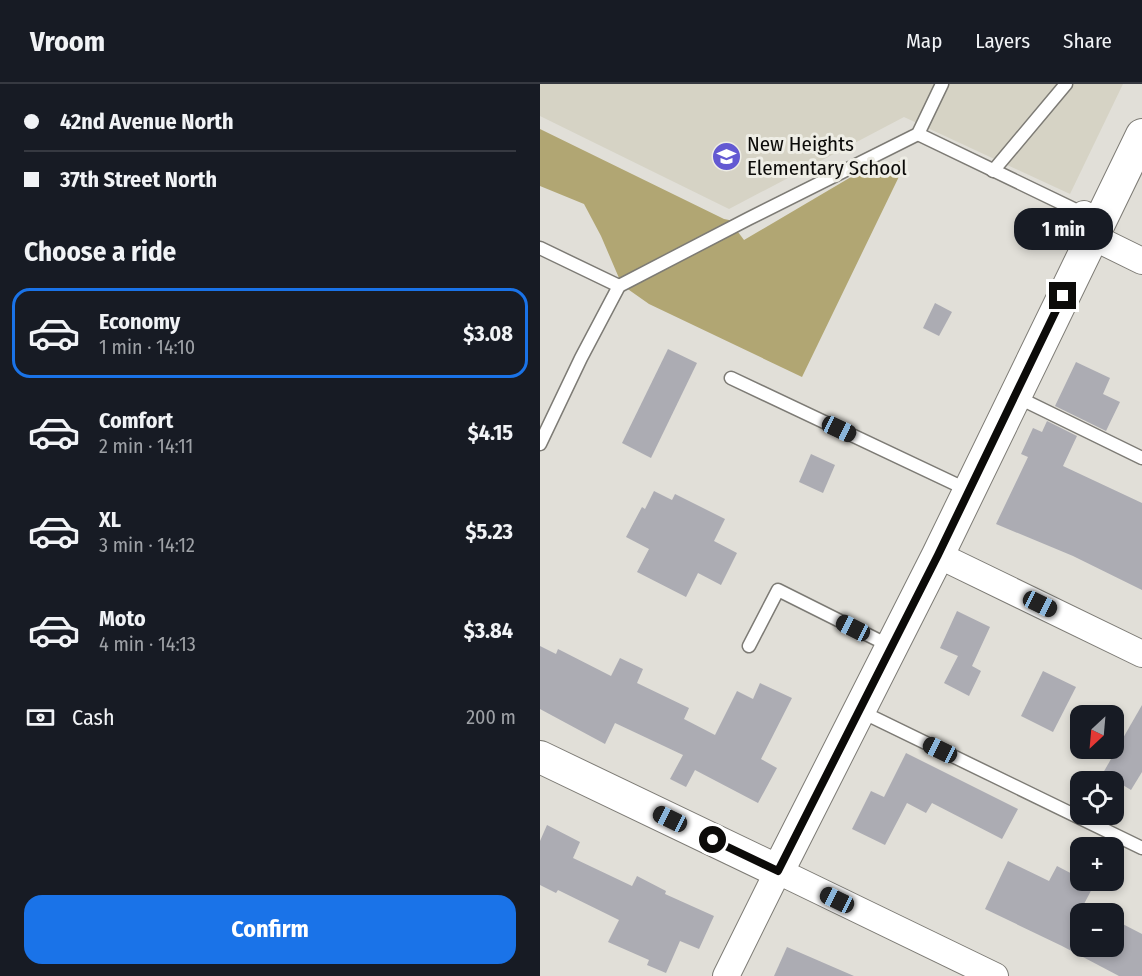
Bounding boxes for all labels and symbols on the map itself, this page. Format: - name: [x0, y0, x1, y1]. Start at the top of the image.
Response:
- place label: New Heights Elementary School: [747, 131, 907, 181]
- school or university icon: New Heights Elementary School: [710, 140, 742, 172]
- callout: 1 min: [1014, 209, 1112, 251]
- route end: [1049, 282, 1076, 309]
- car: [819, 413, 859, 445]
- car: [1020, 588, 1060, 620]
- car: [833, 612, 873, 644]
- north arrow: [1070, 705, 1124, 759]
- car: [920, 734, 960, 766]
- car: [650, 803, 690, 835]
- route start: [699, 826, 726, 853]
- car: [817, 884, 857, 916]

